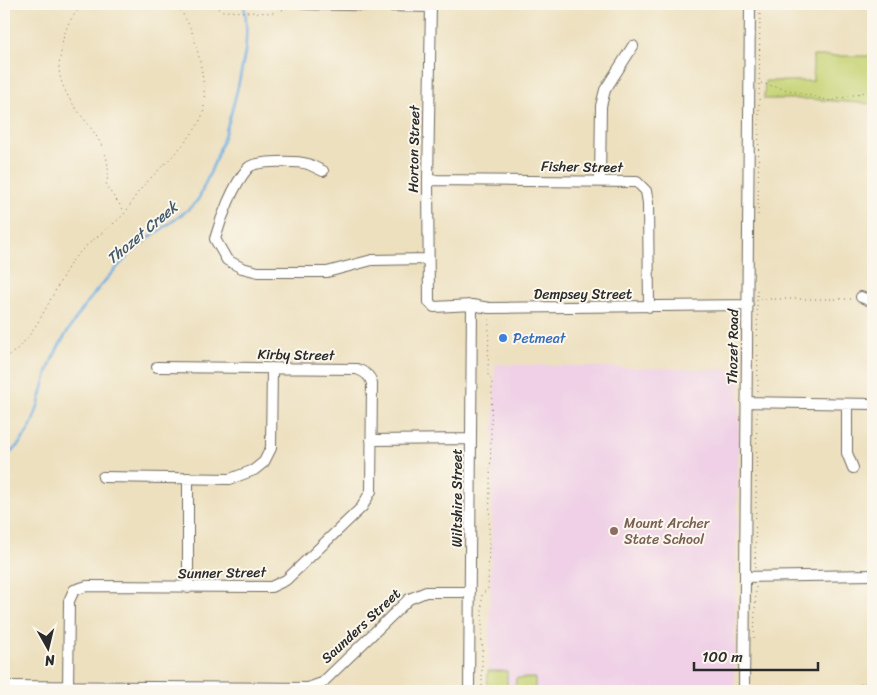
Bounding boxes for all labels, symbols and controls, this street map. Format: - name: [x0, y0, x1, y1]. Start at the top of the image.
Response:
- street label: Horton Street: [401, 104, 427, 193]
- street label: Fisher Street: [541, 154, 625, 180]
- water label: Thozet Creek: [100, 194, 185, 271]
- street label: Dempsey Street: [534, 282, 632, 307]
- street label: Thozet Road: [720, 308, 746, 385]
- place label: Petmeat: [513, 326, 567, 351]
- marker: Petmeat: [497, 332, 509, 344]
- street label: Kirby Street: [257, 342, 336, 368]
- street label: Wiltshire Street: [445, 449, 470, 547]
- place label: Mount Archer State School: [624, 511, 711, 552]
- marker: Mount Archer State School: [608, 525, 620, 537]
- street label: Sunner Street: [178, 560, 268, 586]
- street label: Saunders Street: [315, 582, 407, 670]
- north arrow: [22, 622, 72, 672]
- scale bar: [694, 640, 818, 672]
- text: 100 m: [702, 644, 743, 670]
- text: N: [43, 647, 57, 673]

